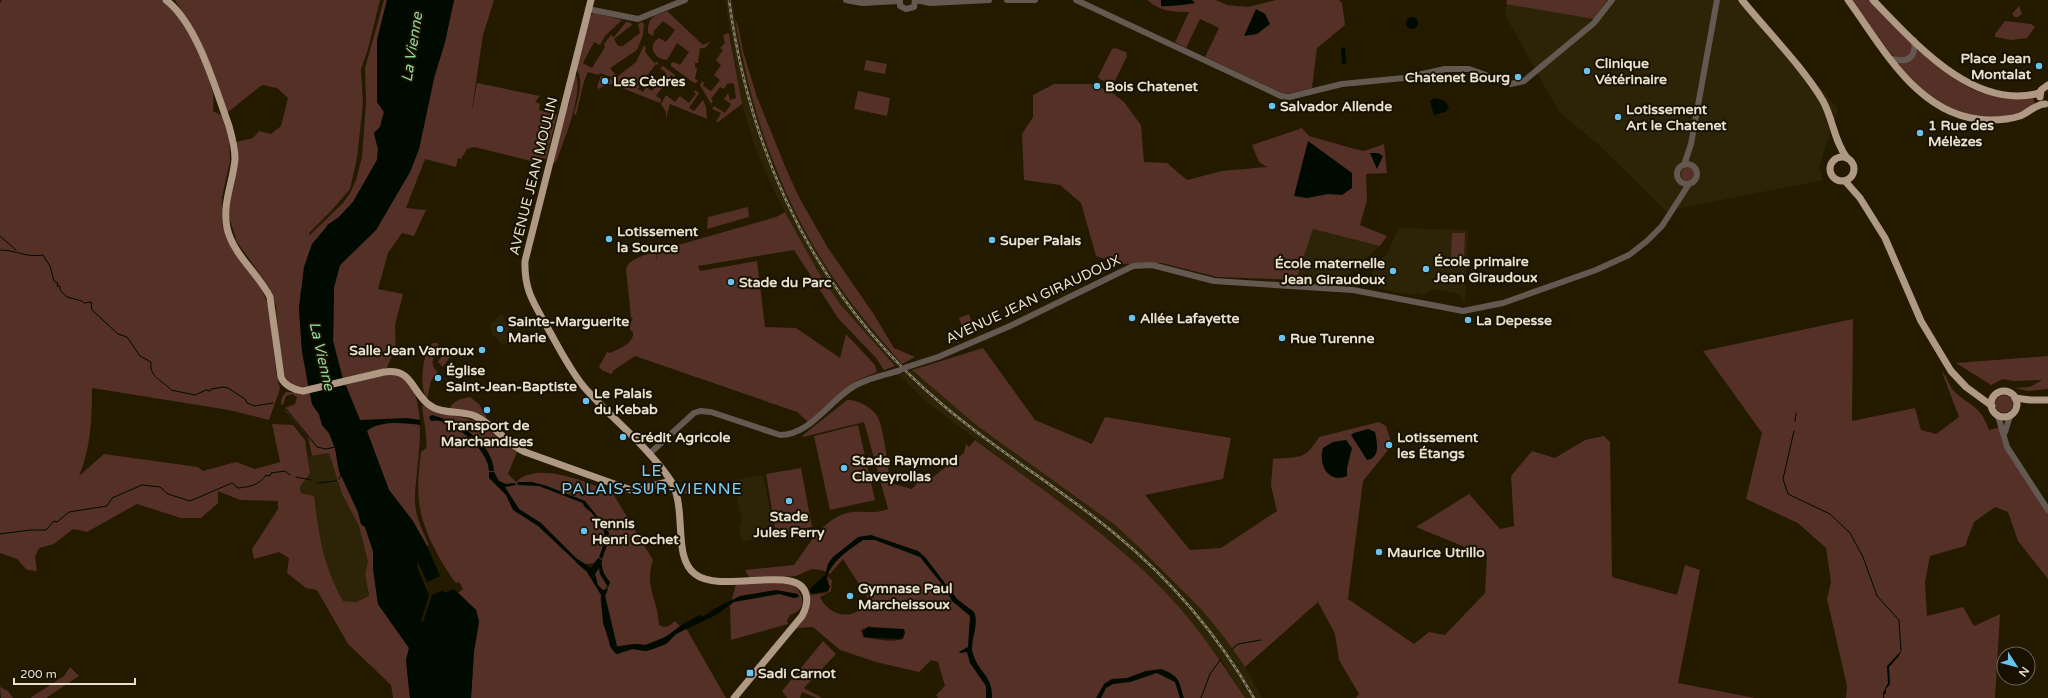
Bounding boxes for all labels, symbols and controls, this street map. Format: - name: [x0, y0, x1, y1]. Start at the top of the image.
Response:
- water label: La Vienne: [398, 9, 427, 83]
- place label: Place Jean Montalat: [1961, 50, 2032, 83]
- place label: Clinique Vétérinaire: [1595, 55, 1667, 88]
- marker: Place Jean Montalat: [2034, 61, 2044, 71]
- marker: Clinique Vétérinaire: [1582, 66, 1592, 76]
- place label: Chatenet Bourg: [1405, 69, 1510, 86]
- marker: Chatenet Bourg: [1513, 72, 1523, 82]
- place label: Les Cèdres: [613, 73, 686, 90]
- marker: Les Cèdres: [600, 76, 610, 86]
- place label: Bois Chatenet: [1105, 78, 1199, 95]
- marker: Bois Chatenet: [1092, 81, 1102, 91]
- street label: AVENUE JEAN MOULIN: [506, 95, 561, 257]
- place label: Salvador Allende: [1280, 98, 1392, 115]
- marker: Salvador Allende: [1267, 101, 1277, 111]
- place label: Lotissement Art le Chatenet: [1626, 101, 1727, 134]
- marker: Lotissement Art le Chatenet: [1613, 112, 1623, 122]
- place label: 1 Rue des Mélèzes: [1928, 117, 1994, 150]
- marker: 1 Rue des Mélèzes: [1915, 128, 1925, 138]
- place label: Lotissement la Source: [617, 223, 699, 256]
- place label: Super Palais: [1000, 232, 1082, 249]
- marker: Lotissement la Source: [604, 234, 614, 244]
- marker: Super Palais: [987, 235, 997, 245]
- street label: AVENUE JEAN GIRAUDOUX: [943, 251, 1123, 348]
- place label: École primaire Jean Giraudoux: [1433, 253, 1538, 286]
- place label: École maternelle Jean Giraudoux: [1275, 255, 1385, 288]
- marker: École primaire Jean Giraudoux: [1421, 264, 1431, 274]
- marker: École maternelle Jean Giraudoux: [1388, 266, 1398, 276]
- place label: Stade du Parc: [739, 274, 832, 291]
- marker: Stade du Parc: [726, 277, 736, 287]
- place label: Allée Lafayette: [1140, 310, 1239, 327]
- place label: La Depesse: [1476, 312, 1552, 329]
- place label: Sainte-Marguerite Marie: [508, 313, 629, 346]
- marker: Allée Lafayette: [1127, 313, 1137, 323]
- marker: La Depesse: [1463, 315, 1473, 325]
- water label: La Vienne: [305, 320, 339, 394]
- marker: Sainte-Marguerite Marie: [495, 324, 505, 334]
- place label: Rue Turenne: [1290, 330, 1374, 347]
- marker: Rue Turenne: [1277, 333, 1287, 343]
- place label: Salle Jean Varnoux: [349, 342, 474, 359]
- marker: Salle Jean Varnoux: [477, 345, 487, 355]
- place label: Église Saint-Jean-Baptiste: [446, 362, 577, 395]
- marker: Église Saint-Jean-Baptiste: [433, 373, 443, 383]
- place label: Le Palais du Kebab: [594, 385, 658, 418]
- marker: Le Palais du Kebab: [581, 396, 591, 406]
- marker: Transport de Marchandises: [482, 405, 492, 415]
- place label: Transport de Marchandises: [441, 417, 534, 450]
- place label: Crédit Agricole: [631, 429, 730, 446]
- place label: Lotissement les Étangs: [1397, 429, 1479, 462]
- marker: Crédit Agricole: [618, 432, 628, 442]
- marker: Lotissement les Étangs: [1384, 440, 1394, 450]
- place label: Stade Raymond Claveyrollas: [852, 452, 958, 485]
- district label: LE PALAIS-SUR-VIENNE: [561, 461, 743, 499]
- marker: Stade Raymond Claveyrollas: [839, 463, 849, 473]
- marker: Stade Jules Ferry: [784, 496, 794, 506]
- place label: Stade Jules Ferry: [753, 508, 825, 541]
- place label: Tennis Henri Cochet: [591, 515, 679, 548]
- marker: Tennis Henri Cochet: [579, 526, 589, 536]
- place label: Maurice Utrillo: [1387, 544, 1485, 561]
- marker: Maurice Utrillo: [1374, 547, 1384, 557]
- place label: Gymnase Paul Marcheissoux: [858, 580, 953, 613]
- marker: Gymnase Paul Marcheissoux: [845, 591, 855, 601]
- north arrow: [1996, 646, 2036, 686]
- scale bar: [14, 660, 135, 686]
- text: N: [2016, 664, 2032, 679]
- place label: Sadi Carnot: [758, 665, 836, 682]
- text: 200 m: [20, 667, 57, 681]
- marker: Sadi Carnot: [745, 668, 755, 678]

